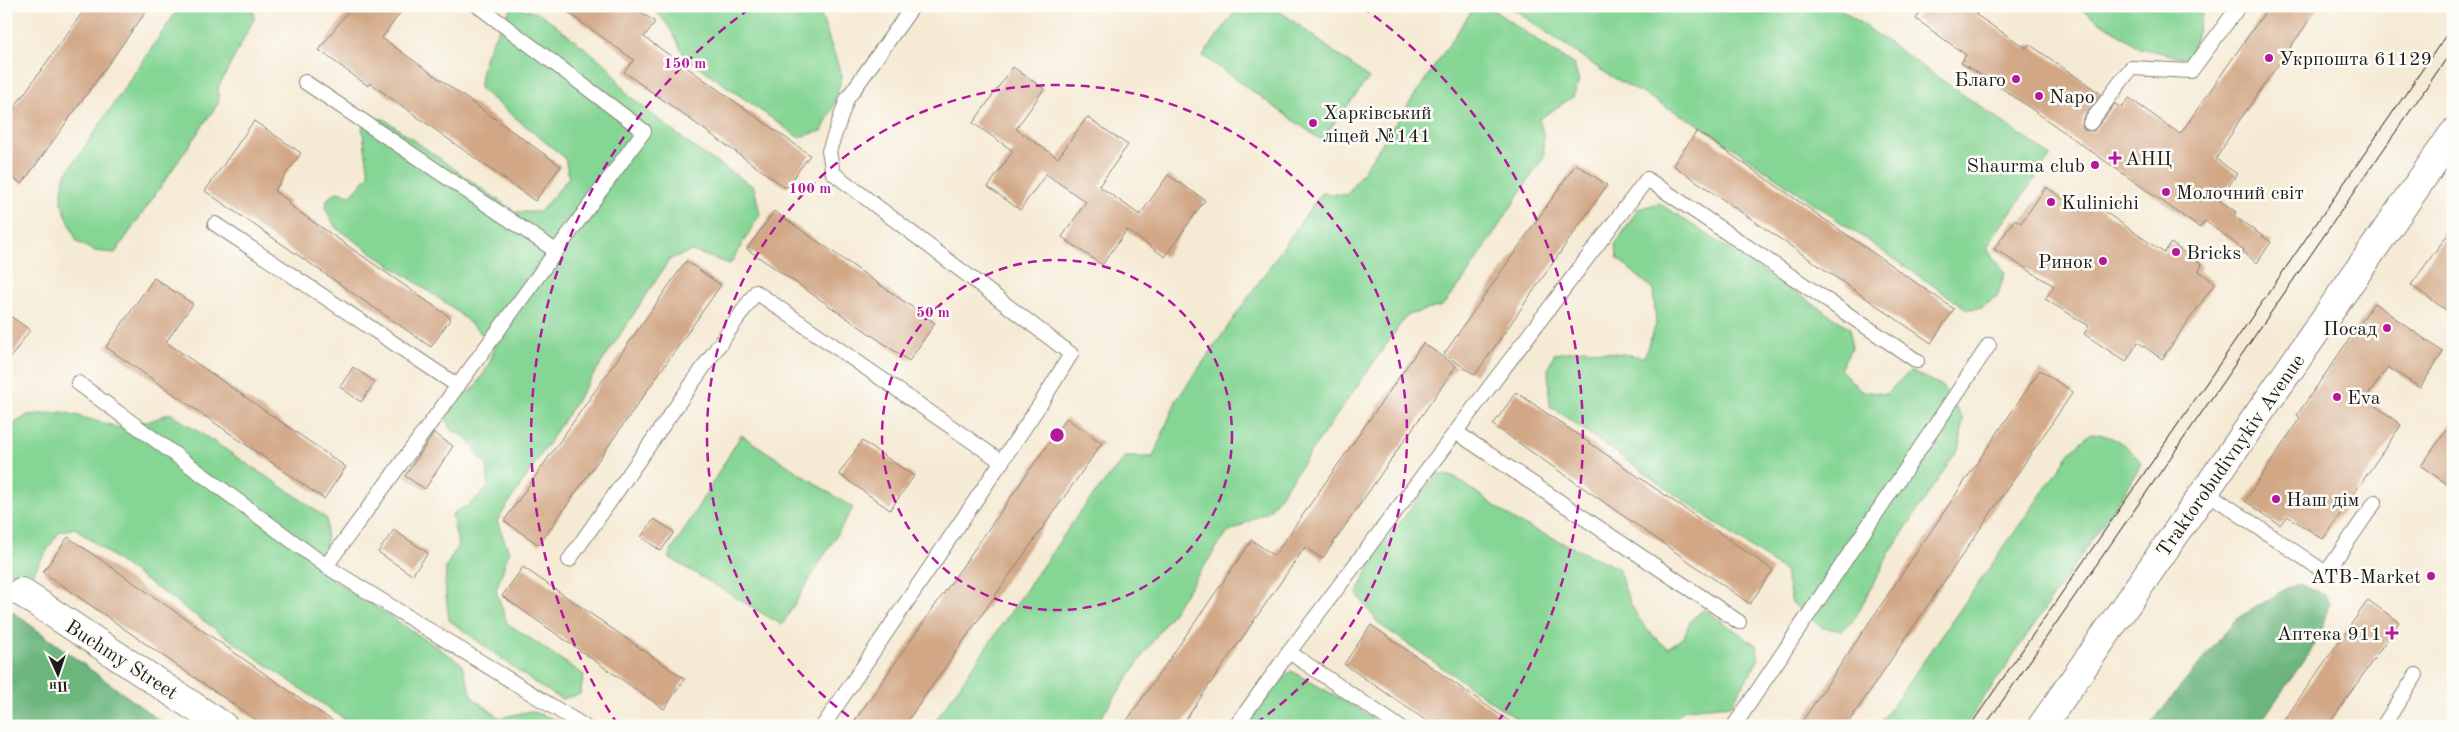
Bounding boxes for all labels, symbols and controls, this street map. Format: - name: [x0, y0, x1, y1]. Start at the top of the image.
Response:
- place label: Укрпошта 61129: [2279, 50, 2432, 70]
- marker: Укрпошта 61129: [2263, 52, 2275, 64]
- text: 150 m: [664, 57, 706, 72]
- place label: Благо: [1954, 71, 2006, 91]
- marker: Благо: [2010, 73, 2022, 85]
- place label: Napo: [2049, 88, 2095, 108]
- marker: Napo: [2033, 90, 2045, 102]
- place label: Харківський ліцей №141: [1323, 104, 1432, 147]
- marker: Харківський ліцей №141: [1307, 117, 1319, 129]
- place label: АНЦ: [2125, 150, 2172, 170]
- marker: АНЦ: [2109, 152, 2121, 164]
- place label: Shaurma club: [1967, 157, 2085, 177]
- marker: Shaurma club: [2089, 159, 2101, 171]
- text: 100 m: [789, 182, 831, 197]
- place label: Молочний світ: [2176, 184, 2304, 204]
- marker: Молочний світ: [2160, 186, 2172, 198]
- place label: Kulinichi: [2061, 194, 2139, 214]
- marker: Kulinichi: [2045, 196, 2057, 208]
- place label: Bricks: [2186, 244, 2241, 264]
- marker: Bricks: [2170, 246, 2182, 258]
- place label: Ринок: [2038, 253, 2093, 273]
- marker: Ринок: [2097, 255, 2109, 267]
- text: 50 m: [916, 306, 950, 321]
- place label: Посад: [2323, 320, 2377, 340]
- marker: Посад: [2381, 322, 2393, 334]
- street label: Traktorobudivnykiv Avenue: [2154, 351, 2309, 561]
- place label: Eva: [2347, 389, 2381, 409]
- marker: Eva: [2331, 391, 2343, 403]
- centre of rings: [1048, 426, 1066, 444]
- place label: Наш дім: [2286, 491, 2359, 511]
- marker: Наш дім: [2270, 493, 2282, 505]
- place label: ATB-Market: [2311, 568, 2421, 588]
- marker: ATB-Market: [2425, 570, 2437, 582]
- street label: Buchmy Street: [61, 617, 181, 704]
- place label: Аптека 911: [2277, 625, 2382, 645]
- marker: Аптека 911: [2386, 627, 2398, 639]
- north arrow: [32, 650, 82, 700]
- text: Пн: [49, 678, 69, 693]

